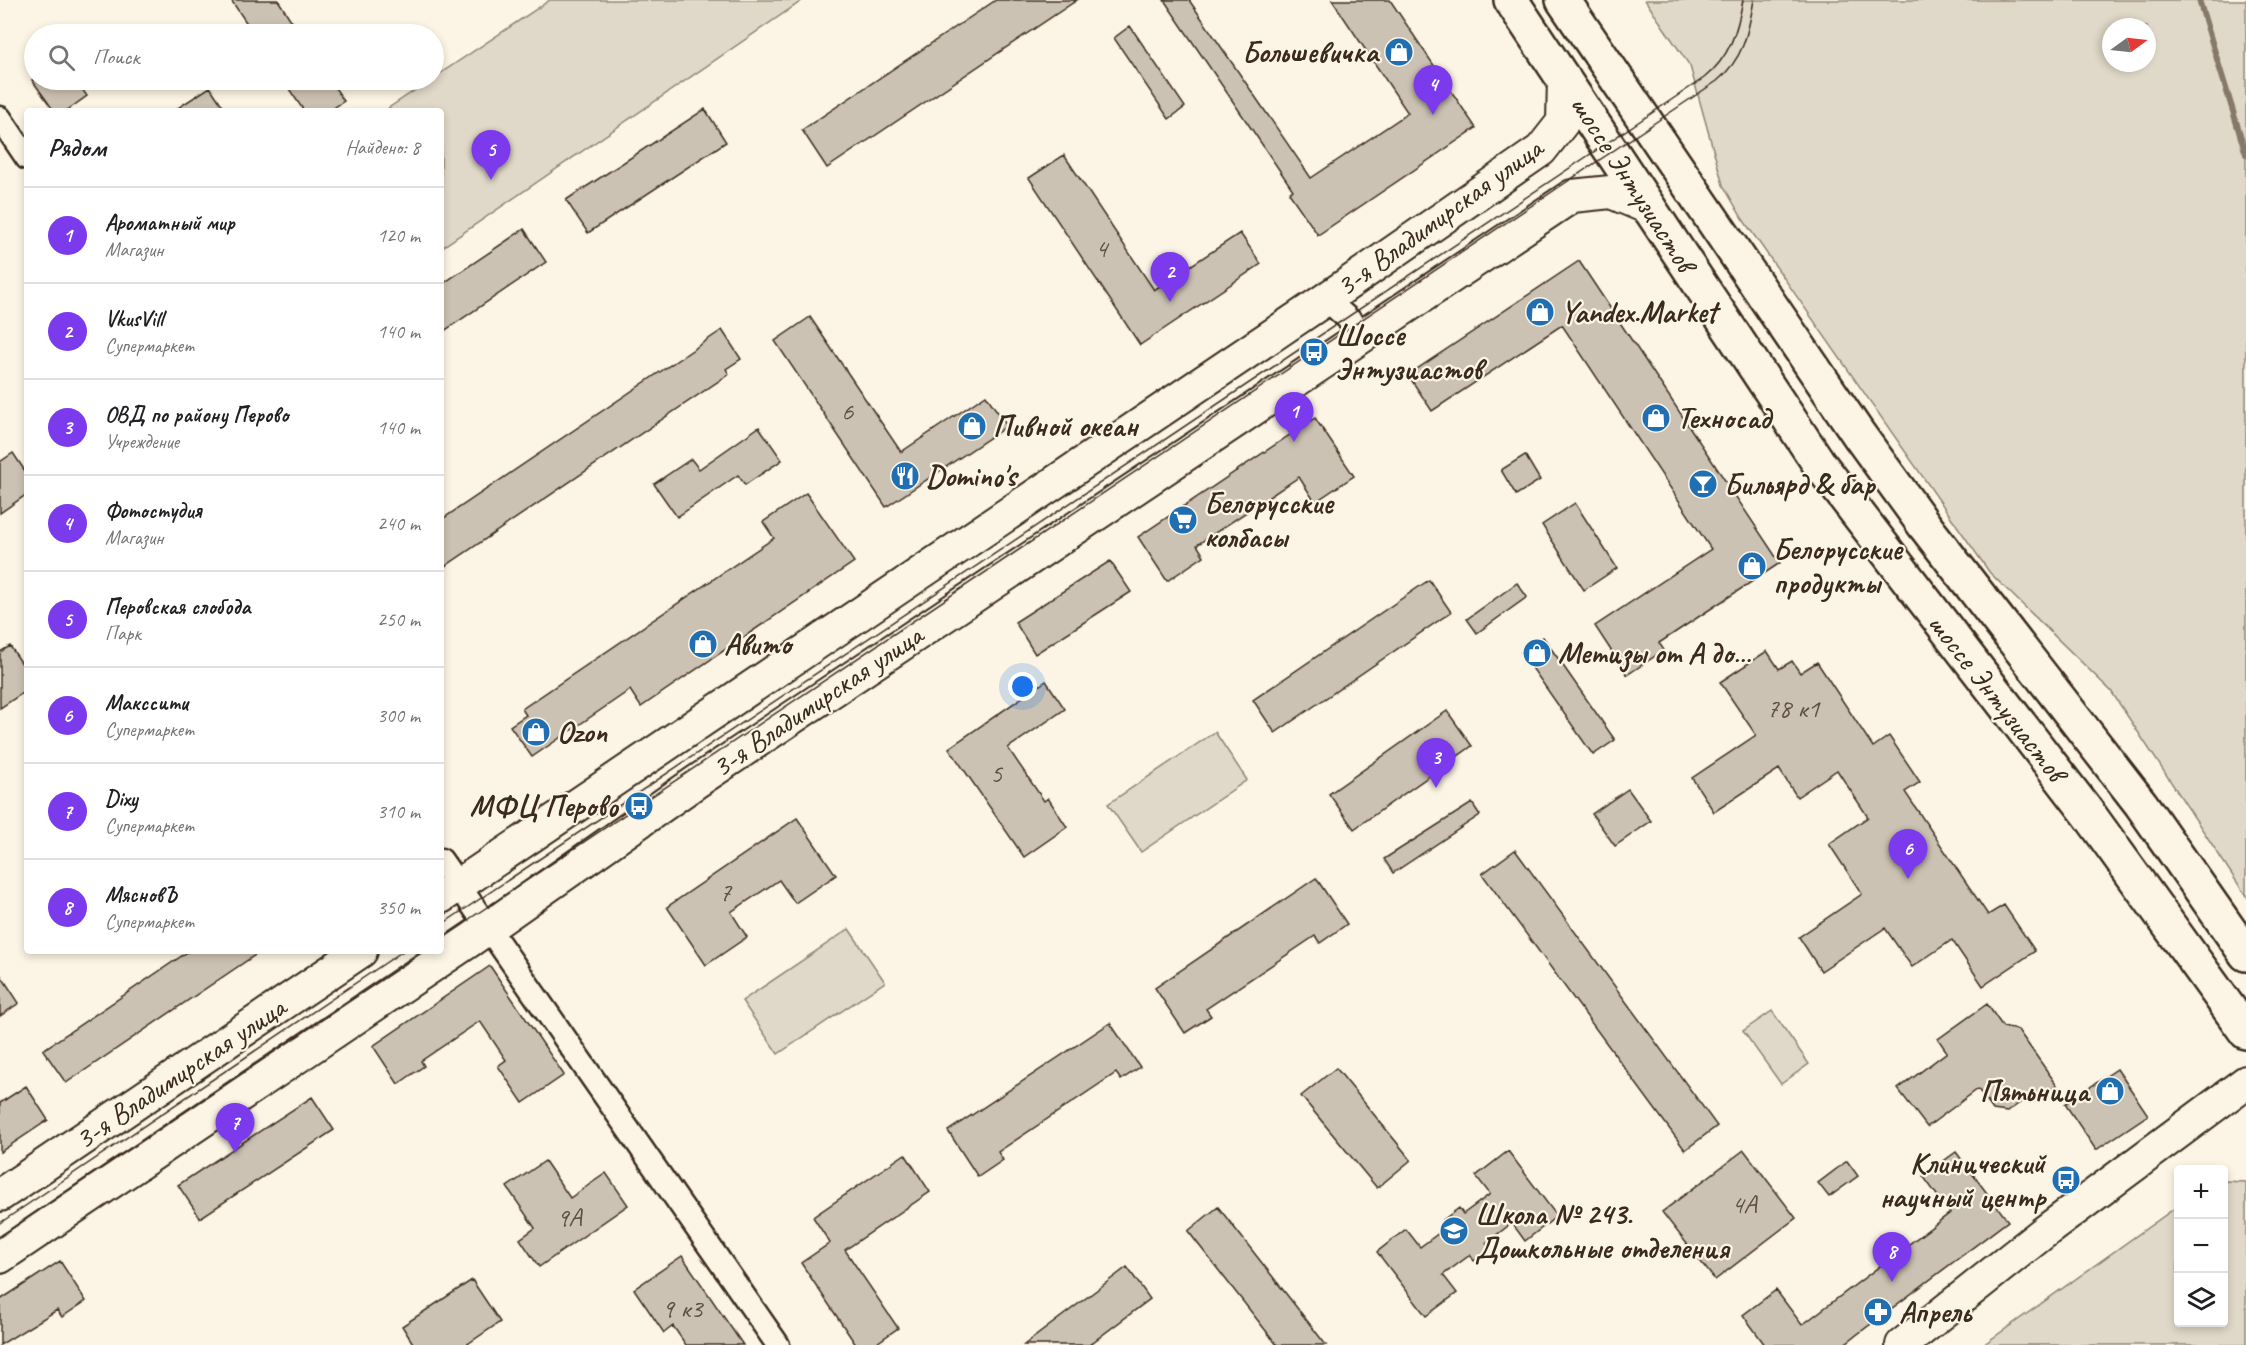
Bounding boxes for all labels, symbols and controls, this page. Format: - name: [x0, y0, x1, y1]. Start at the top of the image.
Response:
- north arrow: [2102, 18, 2156, 72]
- search box: [24, 24, 444, 90]
- place label: Большевичка: [1242, 33, 1381, 71]
- shop icon: Большевичка: [1383, 36, 1415, 68]
- icon: search: [45, 41, 78, 74]
- text: Поиск: [93, 43, 139, 71]
- pin: 4: [1414, 66, 1452, 115]
- street label: шоссе Энтузиастов: [1562, 88, 1707, 283]
- street label: 3-я Владимирская улица: [1328, 128, 1552, 305]
- pin: 5: [472, 130, 510, 180]
- text: Рядом: [48, 131, 106, 164]
- text: Найдено: 8: [345, 135, 420, 160]
- text: Ароматный мир: [105, 209, 235, 237]
- text: 1: [63, 223, 72, 248]
- text: 120 m: [377, 223, 420, 248]
- house number: 4: [1095, 231, 1110, 265]
- text: Магазин: [105, 237, 163, 262]
- pin: 2: [1150, 252, 1190, 302]
- place label: Yandex.Market: [1561, 293, 1722, 331]
- shop icon: Yandex.Market: [1524, 296, 1556, 328]
- text: VkusVill: [105, 305, 163, 333]
- place label: Шоссе Энтузиастов: [1335, 316, 1488, 388]
- text: 2: [63, 319, 72, 344]
- text: 140 m: [377, 319, 420, 344]
- text: Супермаркет: [105, 333, 194, 358]
- bus stop icon: Шоссе Энтузиастов: [1298, 336, 1330, 368]
- pin: 1: [1274, 392, 1314, 442]
- house number: 6: [841, 394, 854, 428]
- place label: Техносад: [1677, 399, 1774, 437]
- text: ОВД по району Перово: [105, 401, 288, 429]
- shop icon: Техносад: [1640, 402, 1672, 434]
- place label: Пивной океан: [993, 407, 1139, 445]
- shop icon: Пивной океан: [956, 410, 988, 442]
- text: 3: [63, 415, 72, 440]
- text: 140 m: [377, 415, 420, 440]
- text: Учреждение: [105, 429, 179, 454]
- place label: Domino's: [926, 457, 1020, 495]
- restaurant icon: Domino's: [889, 460, 921, 492]
- place label: Бильярд & бар: [1724, 465, 1876, 503]
- bar icon: Бильярд & бар: [1687, 468, 1719, 500]
- place label: Белорусские колбасы: [1204, 484, 1335, 556]
- text: Фотостудия: [105, 497, 201, 525]
- supermarket icon: Белорусские колбасы: [1167, 504, 1199, 536]
- text: 4: [63, 511, 72, 536]
- text: 240 m: [377, 511, 420, 536]
- text: Магазин: [105, 525, 163, 550]
- place label: Белорусские продукты: [1773, 530, 1904, 603]
- shop icon: Белорусские продукты: [1736, 550, 1768, 582]
- text: Перовская слобода: [105, 593, 250, 621]
- street label: шоссе Энтузиастов: [1920, 605, 2078, 793]
- text: 5: [63, 607, 72, 632]
- text: 250 m: [377, 607, 420, 632]
- street label: 3-я Владимирская улица: [704, 615, 932, 786]
- text: Парк: [105, 621, 141, 646]
- place label: Авито: [724, 625, 794, 663]
- shop icon: Авито: [687, 628, 719, 660]
- place label: Метизы от А до…: [1558, 634, 1751, 673]
- shop icon: Метизы от А до…: [1521, 637, 1553, 669]
- your location: [1008, 672, 1037, 701]
- text: Макссити: [105, 689, 188, 717]
- house number: 78 к1: [1767, 691, 1821, 725]
- text: 6: [63, 703, 72, 728]
- text: 300 m: [377, 703, 420, 728]
- place label: Ozon: [557, 713, 608, 751]
- shop icon: Ozon: [520, 716, 552, 748]
- text: Супермаркет: [105, 717, 194, 742]
- pin: 3: [1416, 738, 1456, 788]
- house number: 5: [990, 756, 1004, 790]
- text: Dixy: [105, 785, 138, 813]
- place label: МФЦ Перово: [470, 787, 620, 825]
- bus stop icon: МФЦ Перово: [623, 790, 655, 822]
- text: 7: [63, 799, 72, 824]
- text: 310 m: [377, 799, 420, 824]
- text: Супермаркет: [105, 813, 194, 838]
- pin: 6: [1888, 830, 1928, 879]
- house number: 7: [719, 875, 733, 909]
- text: МясновЪ: [105, 881, 177, 909]
- text: 8: [63, 895, 72, 920]
- text: 350 m: [377, 895, 420, 920]
- text: Супермаркет: [105, 909, 194, 934]
- street label: 3-я Владимирская улица: [67, 987, 295, 1158]
- place label: Пятьница: [1980, 1072, 2092, 1110]
- shop icon: Пятьница: [2094, 1075, 2126, 1107]
- pin: 7: [216, 1104, 254, 1153]
- place label: Клинический научный центр: [1880, 1144, 2048, 1217]
- bus stop icon: Клинический научный центр: [2050, 1164, 2082, 1196]
- map controls: [2174, 1165, 2228, 1327]
- button: +: [2174, 1165, 2228, 1219]
- house number: 4А: [1731, 1187, 1758, 1221]
- place label: Школа № 243. Дошкольные отделения: [1475, 1195, 1731, 1267]
- house number: 9А: [556, 1200, 583, 1234]
- school or university icon: Школа № 243. Дошкольные отделения: [1438, 1215, 1470, 1247]
- button: −: [2174, 1219, 2228, 1273]
- pin: 8: [1872, 1232, 1912, 1282]
- button: layers: [2174, 1273, 2228, 1327]
- house number: 9 к3: [662, 1291, 704, 1325]
- place label: Апрель: [1899, 1293, 1973, 1331]
- pharmacy icon: Апрель: [1862, 1296, 1894, 1328]

